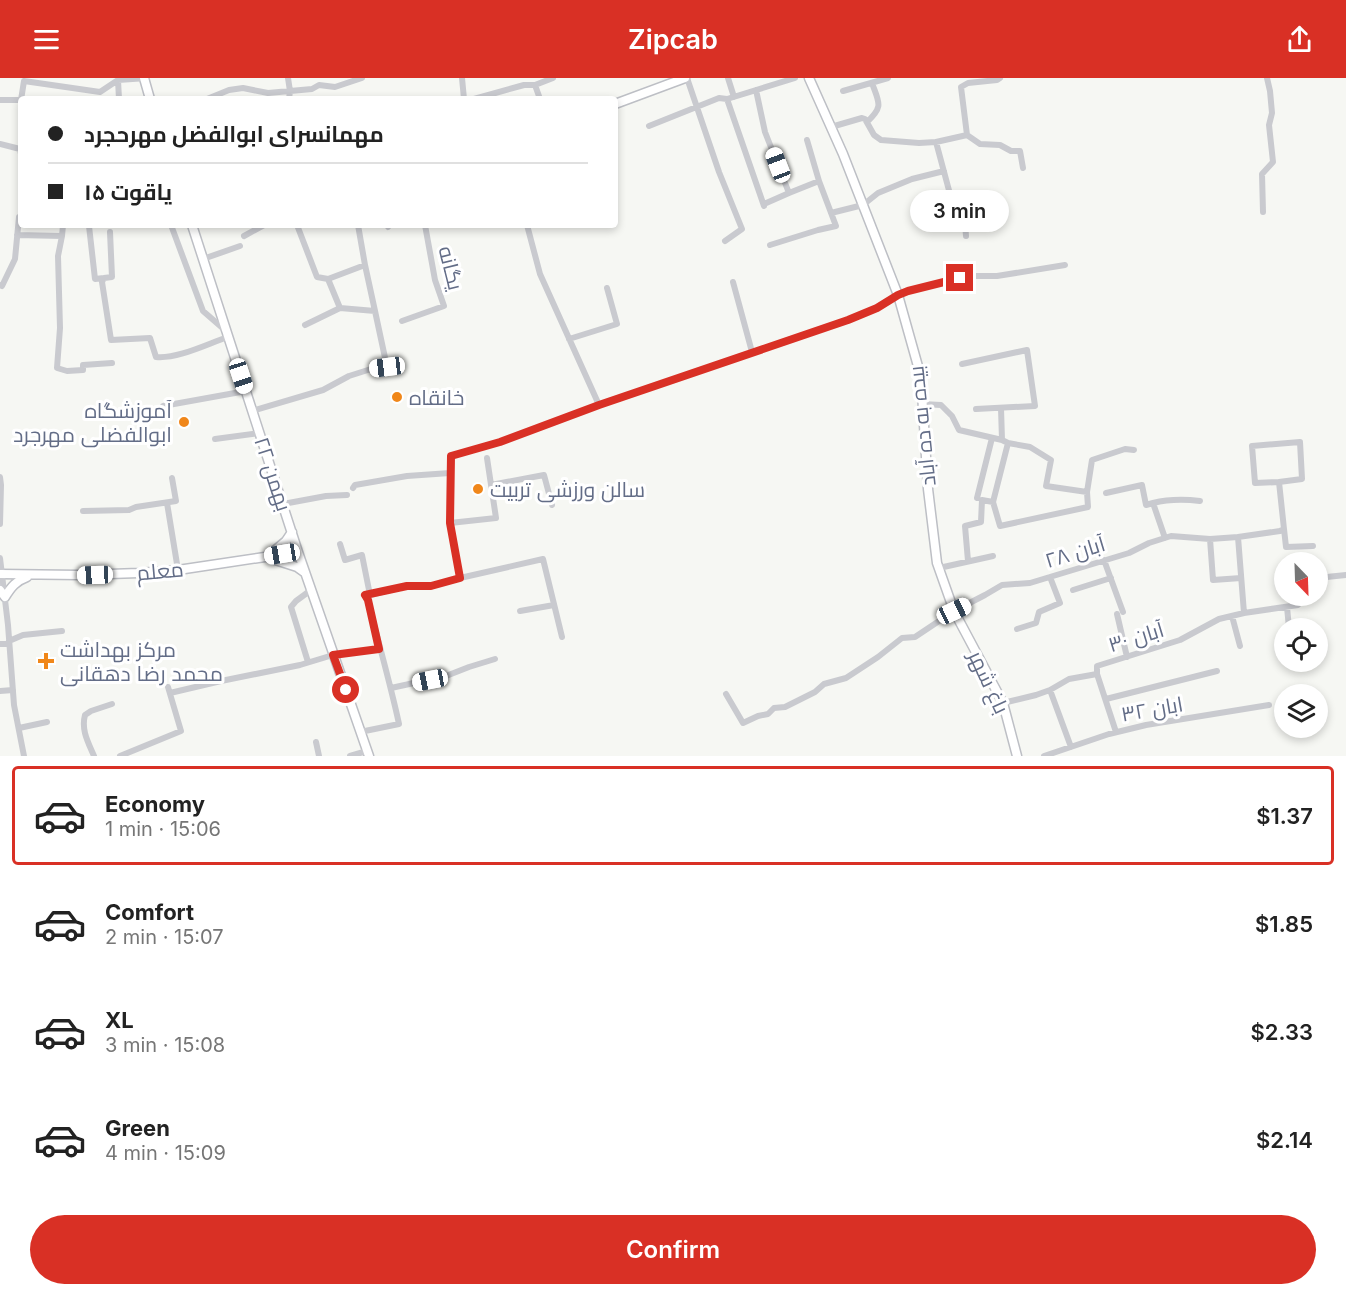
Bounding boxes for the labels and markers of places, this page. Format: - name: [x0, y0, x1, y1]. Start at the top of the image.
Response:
- place label: خانقاه: [409, 385, 464, 410]
- marker: خانقاه: [390, 390, 404, 404]
- place label: آموزشگاه ابوالفضلی مهرجرد: [13, 398, 172, 448]
- marker: آموزشگاه ابوالفضلی مهرجرد: [177, 415, 191, 429]
- place label: سالن ورزشی تربیت: [490, 477, 645, 503]
- marker: سالن ورزشی تربیت: [471, 482, 485, 496]
- place label: مرکز بهداشت محمد رضا دهقانی: [60, 637, 223, 687]
- marker: مرکز بهداشت محمد رضا دهقانی: [37, 652, 55, 670]

